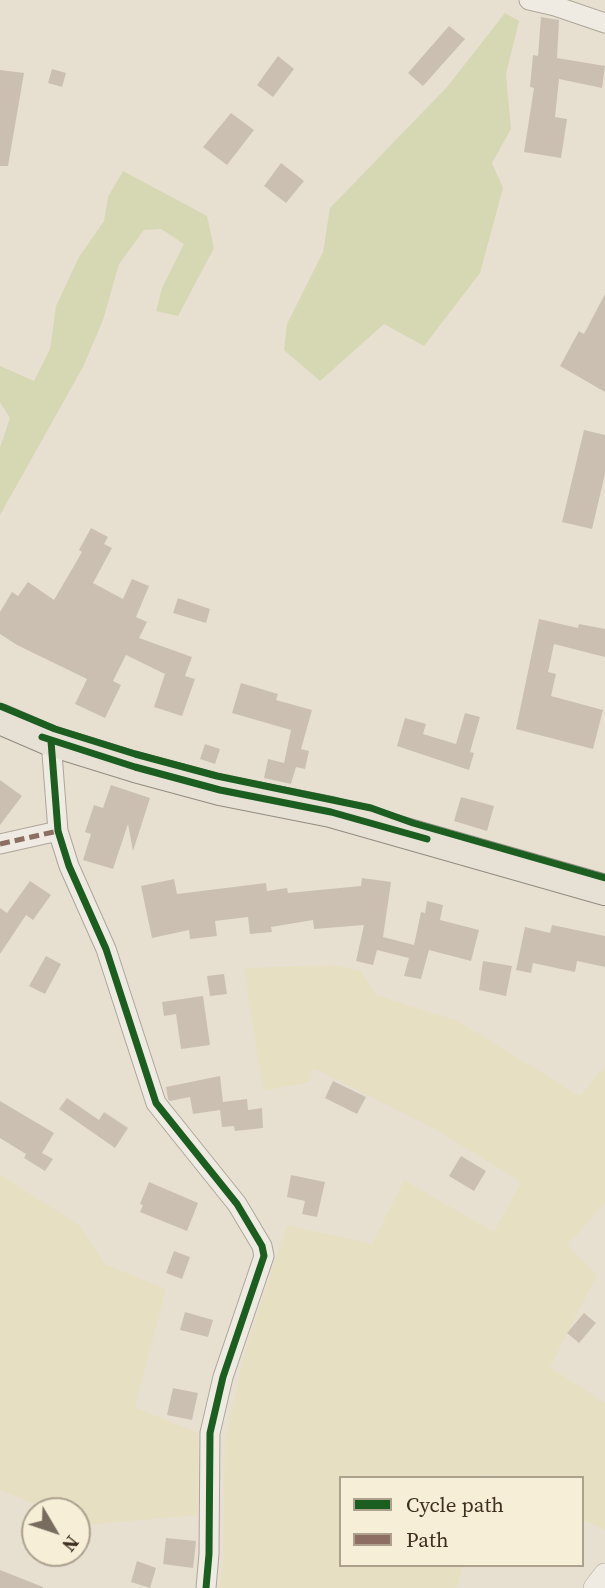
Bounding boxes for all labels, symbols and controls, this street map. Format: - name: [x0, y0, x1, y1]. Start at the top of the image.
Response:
- legend: [339, 1476, 584, 1567]
- text: Cycle path: [406, 1490, 504, 1519]
- north arrow: [21, 1497, 91, 1567]
- text: Path: [406, 1525, 449, 1554]
- text: N: [56, 1530, 85, 1558]

